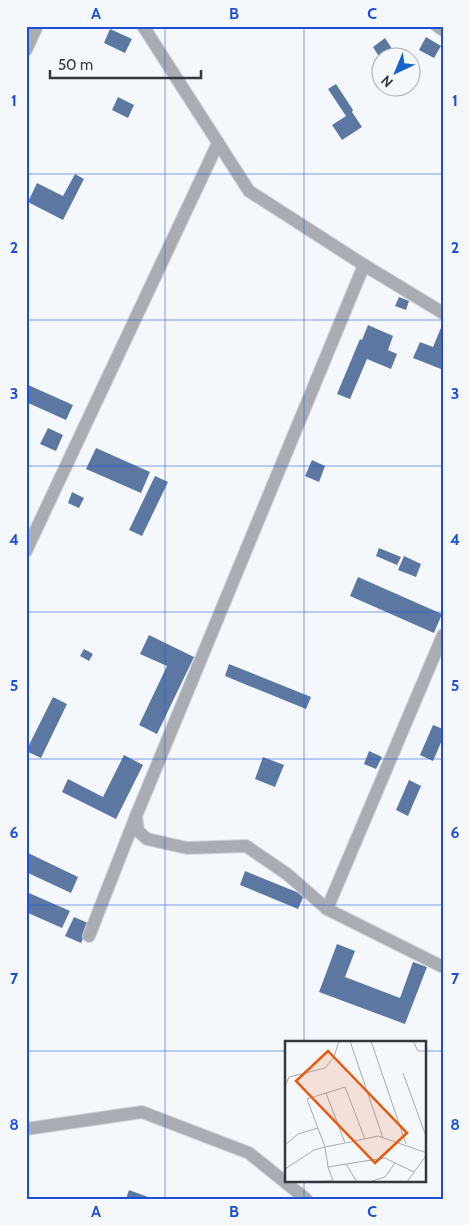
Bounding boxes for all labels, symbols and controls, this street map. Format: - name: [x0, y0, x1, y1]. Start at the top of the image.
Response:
- text: A: [91, 4, 101, 23]
- text: B: [229, 4, 239, 23]
- text: C: [367, 4, 377, 23]
- scale bar: [50, 48, 201, 80]
- north arrow: [372, 48, 422, 98]
- text: 50 m: [58, 56, 93, 74]
- text: N: [377, 71, 397, 91]
- text: 1: [11, 91, 17, 110]
- text: 1: [452, 91, 458, 110]
- text: 2: [10, 238, 18, 257]
- text: 2: [451, 238, 459, 257]
- text: 3: [10, 384, 18, 403]
- text: 3: [451, 384, 459, 403]
- text: 4: [9, 530, 19, 549]
- text: 4: [450, 530, 460, 549]
- text: 5: [10, 676, 18, 695]
- text: 5: [451, 676, 459, 695]
- text: 6: [10, 823, 19, 842]
- text: 6: [451, 823, 460, 842]
- text: 7: [10, 969, 19, 988]
- text: 7: [451, 969, 460, 988]
- inset map: [285, 1041, 426, 1182]
- text: 8: [9, 1115, 19, 1134]
- text: 8: [450, 1115, 460, 1134]
- text: A: [91, 1202, 101, 1221]
- text: B: [229, 1202, 239, 1221]
- text: C: [367, 1202, 377, 1221]

